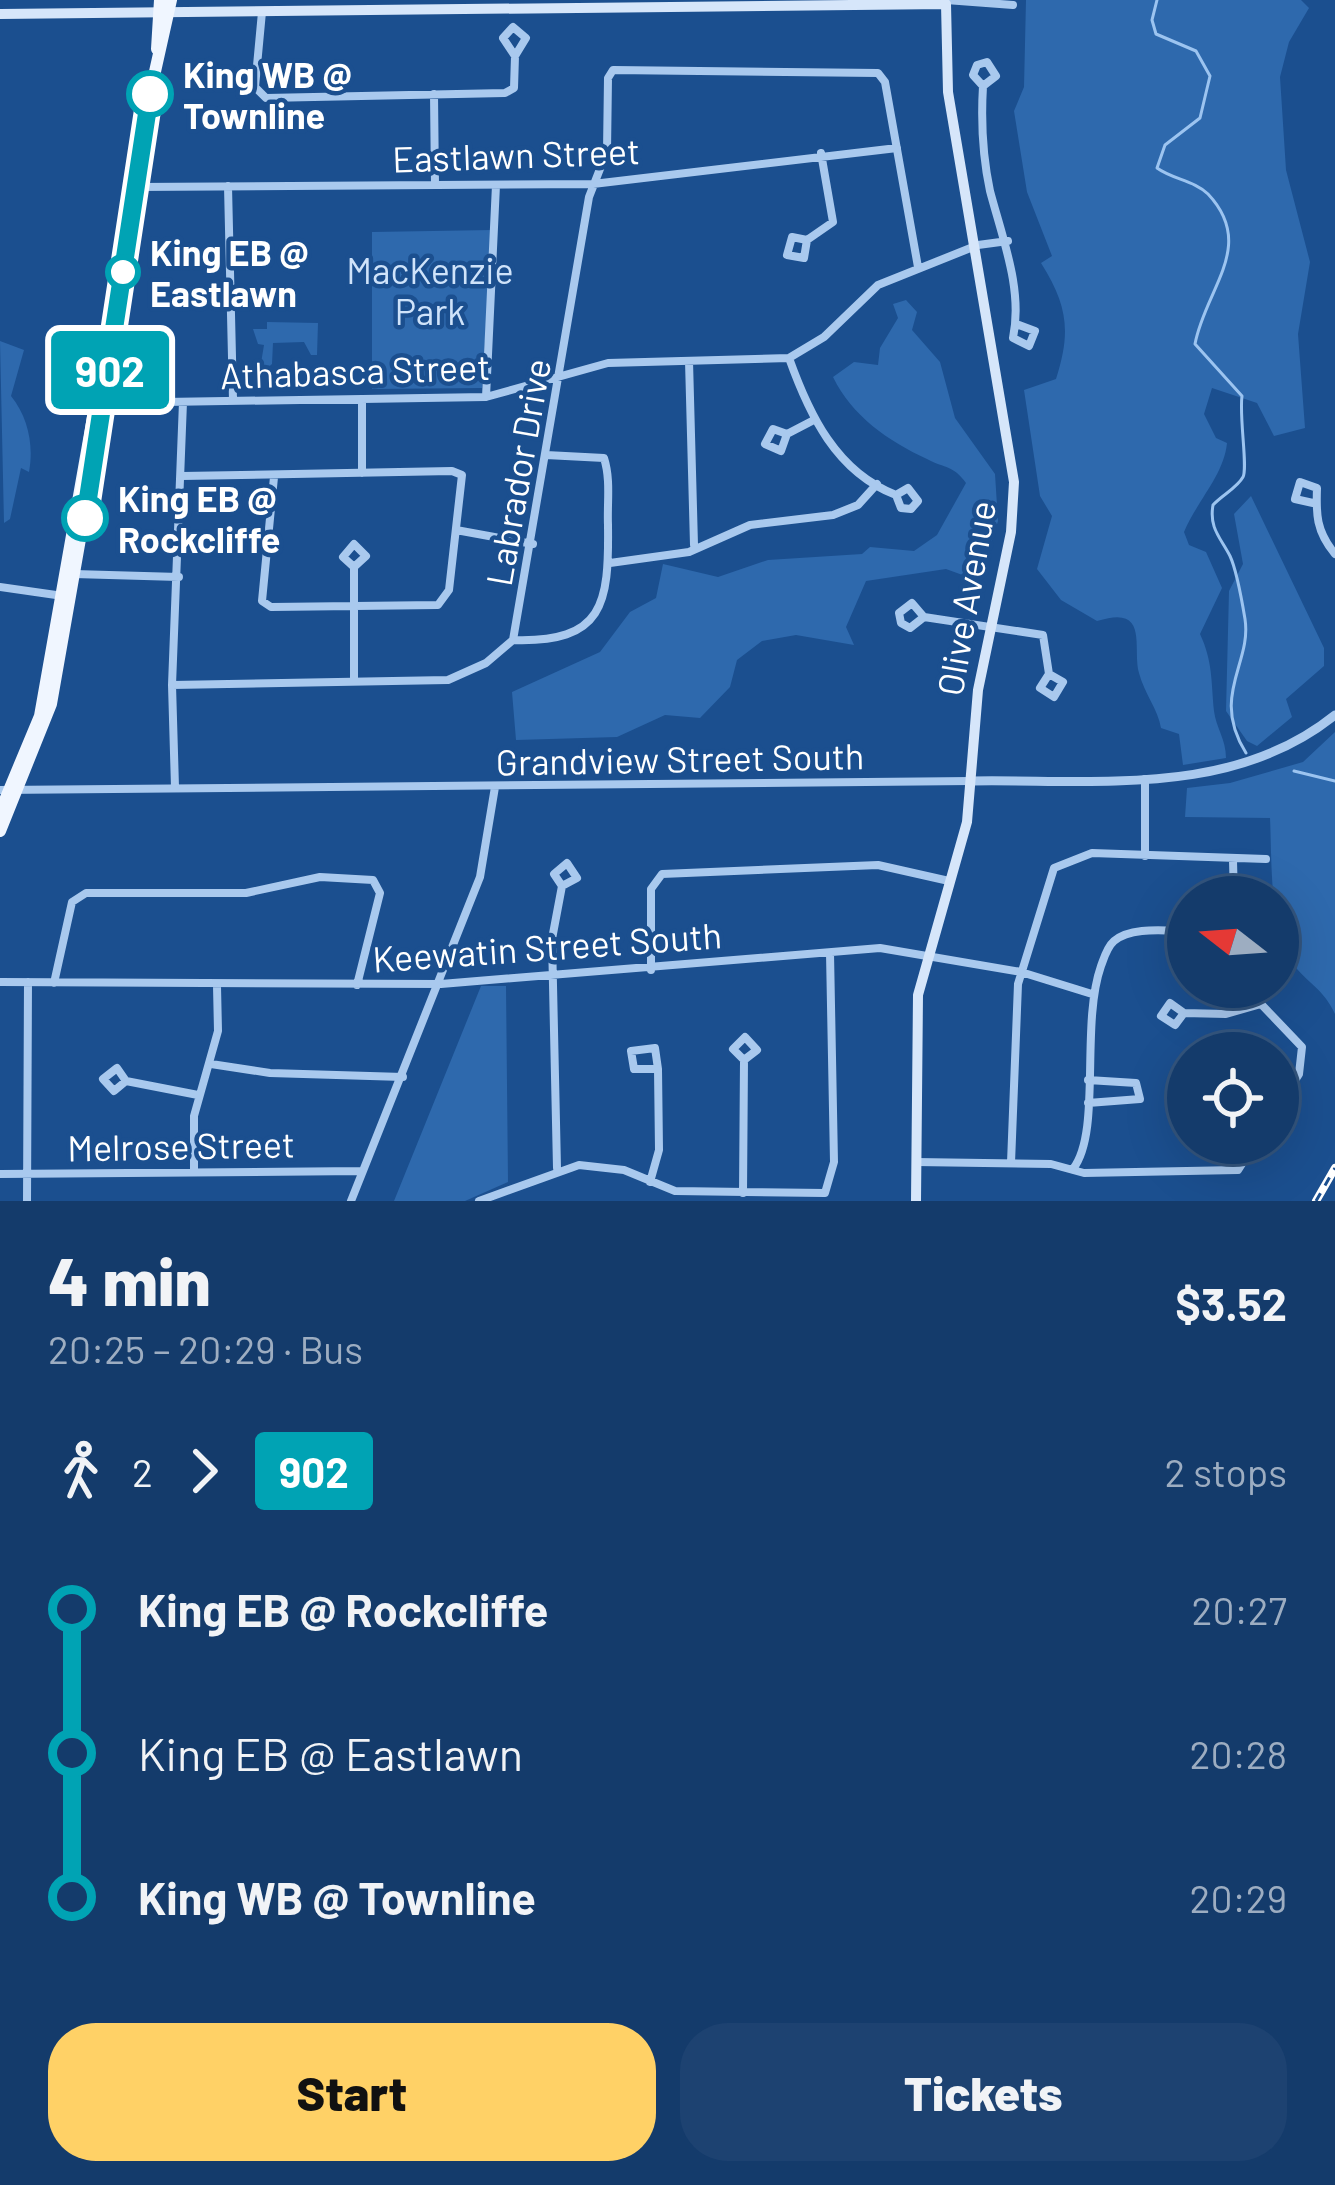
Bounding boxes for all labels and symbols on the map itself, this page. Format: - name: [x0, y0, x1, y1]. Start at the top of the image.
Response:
- place label: King WB @ Townline: [183, 52, 352, 136]
- marker: King WB @ Townline: [128, 72, 172, 116]
- street label: Eastlawn Street: [391, 128, 641, 180]
- place label: King EB @ Eastlawn: [150, 230, 309, 314]
- park label: MacKenzie Park: [346, 248, 514, 332]
- marker: King EB @ Eastlawn: [107, 256, 139, 288]
- line badge: 902: [41, 331, 179, 409]
- street label: Athabasca Street: [219, 344, 491, 396]
- street label: Labrador Drive: [476, 355, 558, 589]
- place label: King EB @ Rockcliffe: [118, 476, 280, 560]
- marker: King EB @ Rockcliffe: [63, 496, 107, 540]
- street label: Olive Avenue: [927, 497, 1003, 699]
- street label: Grandview Street South: [495, 733, 865, 783]
- north arrow: [1167, 876, 1299, 1008]
- street label: Keewatin Street South: [371, 912, 723, 980]
- street label: Melrose Street: [67, 1122, 295, 1168]

